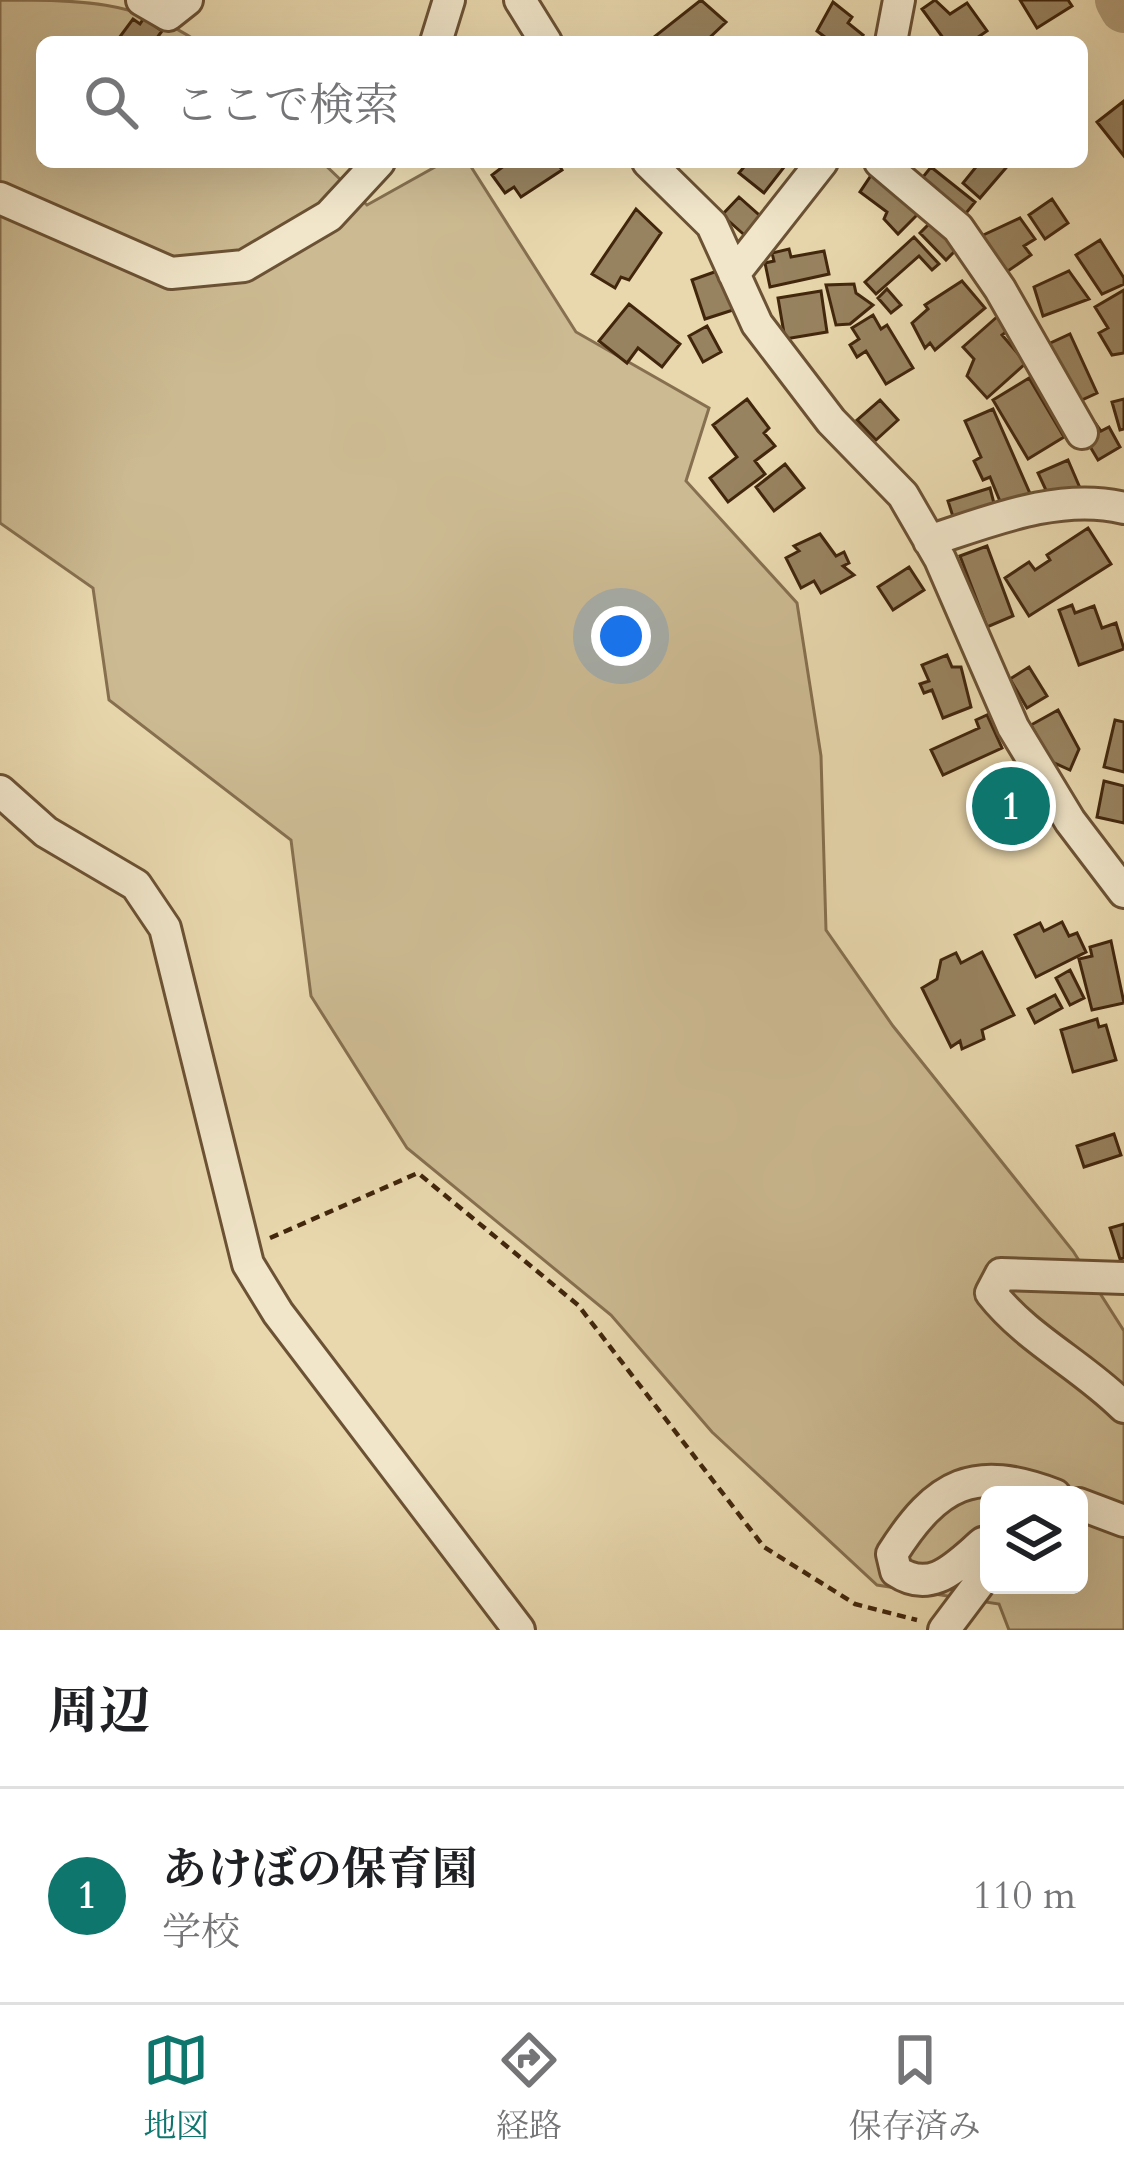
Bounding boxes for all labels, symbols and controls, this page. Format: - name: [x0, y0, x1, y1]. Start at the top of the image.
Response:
- search box: [36, 36, 1088, 168]
- icon: search: [78, 69, 144, 135]
- text: ここで検索: [174, 75, 399, 136]
- your location: [591, 606, 651, 666]
- pin: 1: [972, 761, 1050, 851]
- map controls: [980, 1486, 1088, 1594]
- button: layers: [980, 1486, 1088, 1594]
- text: 周辺: [48, 1677, 150, 1747]
- text: あけぼの保育園: [162, 1839, 477, 1900]
- text: 1: [77, 1869, 97, 1922]
- text: 110 m: [973, 1869, 1076, 1922]
- text: 学校: [162, 1906, 240, 1959]
- tab: 地図: [143, 2027, 209, 2149]
- tab: 経路: [496, 2027, 562, 2149]
- tab: 保存済み: [849, 2027, 981, 2149]

